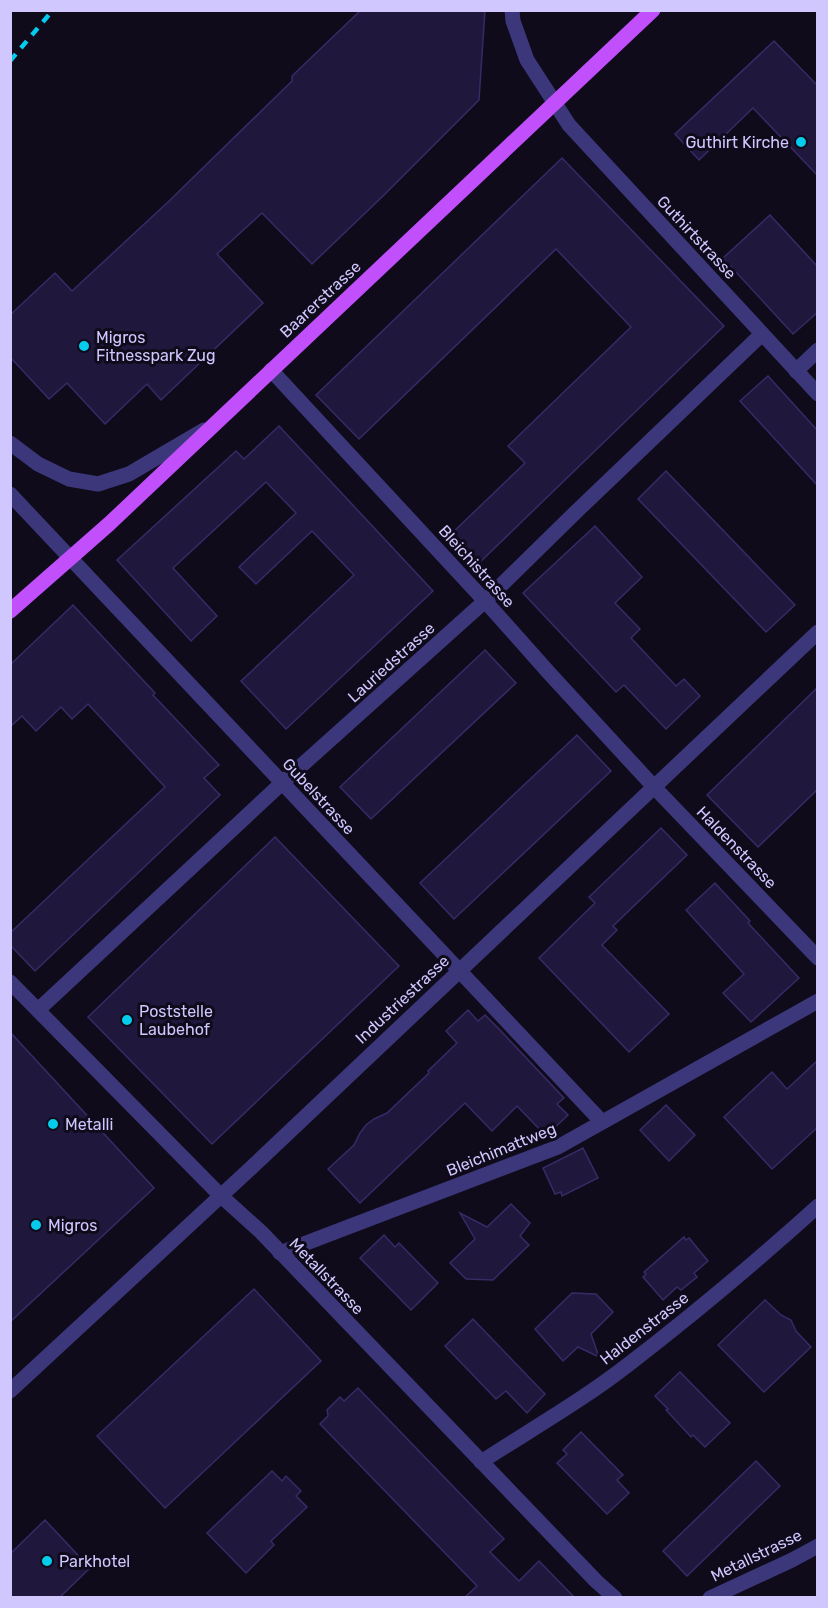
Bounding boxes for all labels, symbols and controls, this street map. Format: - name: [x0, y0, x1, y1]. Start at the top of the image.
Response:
- place label: Guthirt Kirche: [685, 133, 789, 152]
- marker: Guthirt Kirche: [794, 135, 808, 149]
- street label: Guthirtstrasse: [653, 192, 740, 283]
- street label: Baarerstrasse: [276, 257, 365, 342]
- place label: Migros Fitnesspark Zug: [96, 328, 215, 365]
- marker: Migros Fitnesspark Zug: [77, 339, 91, 353]
- street label: Bleichistrasse: [435, 521, 519, 611]
- street label: Lauriedstrasse: [344, 618, 439, 706]
- street label: Gubelstrasse: [278, 754, 359, 838]
- street label: Haldenstrasse: [693, 802, 781, 892]
- street label: Industriestrasse: [352, 951, 453, 1048]
- place label: Poststelle Laubehof: [139, 1002, 213, 1039]
- marker: Poststelle Laubehof: [120, 1013, 134, 1027]
- place label: Metalli: [65, 1115, 113, 1134]
- marker: Metalli: [46, 1117, 60, 1131]
- street label: Bleichimattweg: [444, 1119, 559, 1180]
- place label: Migros: [48, 1216, 97, 1235]
- marker: Migros: [29, 1218, 43, 1232]
- street label: Metallstrasse: [285, 1234, 368, 1319]
- street label: Haldenstrasse: [596, 1288, 692, 1369]
- street label: Metallstrasse: [708, 1525, 805, 1586]
- place label: Parkhotel: [59, 1552, 130, 1571]
- marker: Parkhotel: [40, 1554, 54, 1568]

